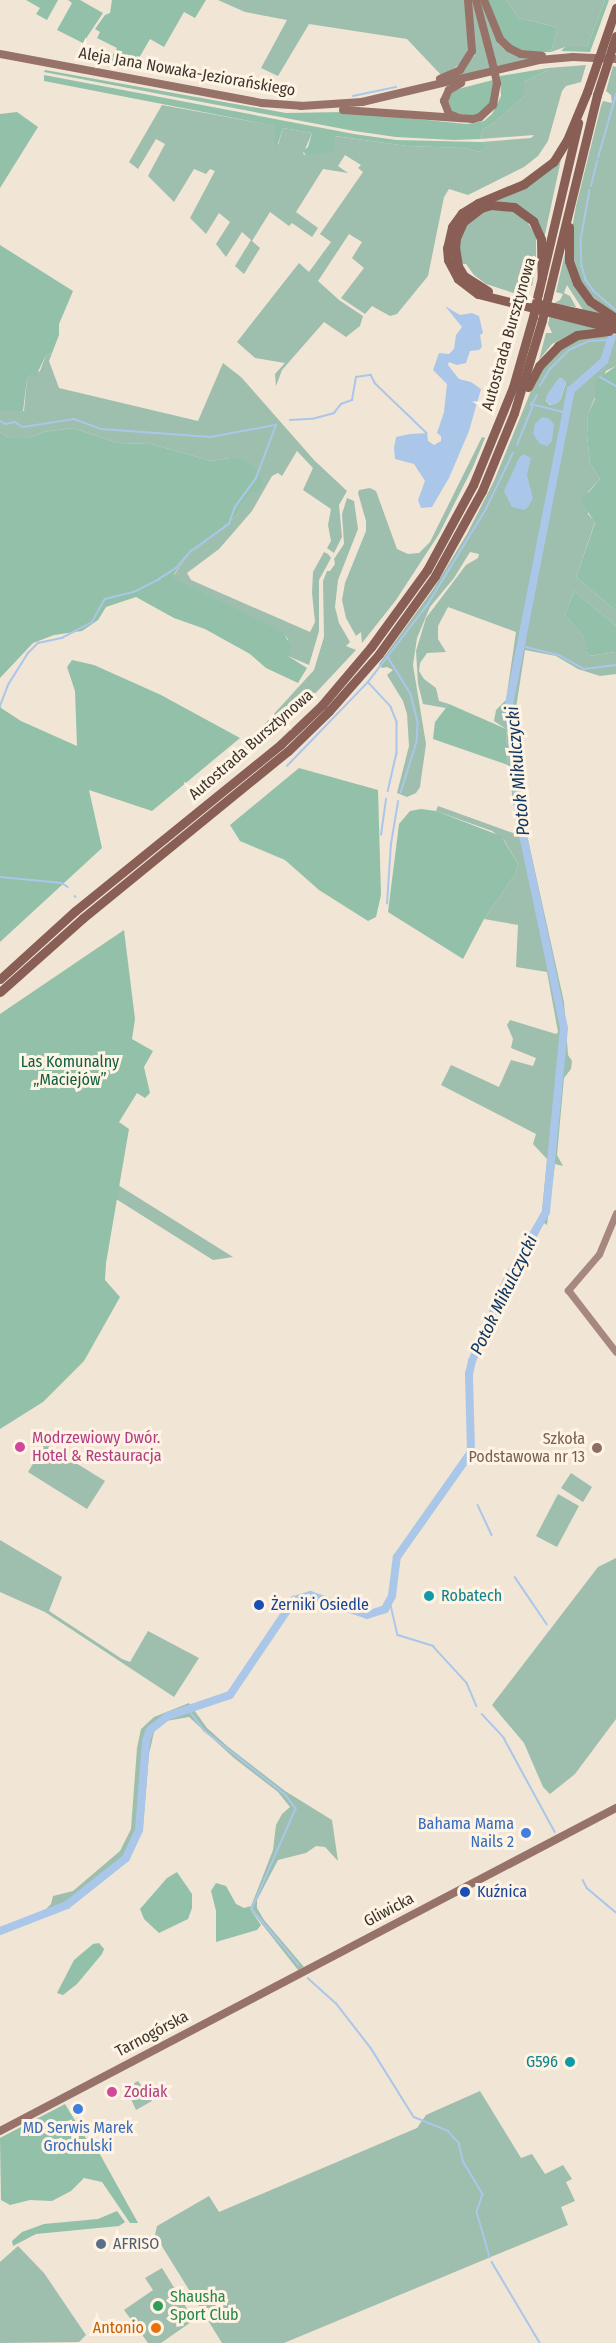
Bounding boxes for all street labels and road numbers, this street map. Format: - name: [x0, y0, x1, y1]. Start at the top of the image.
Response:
- street label: Aleja Jana Nowaka-Jeziorańskiego: [77, 43, 297, 101]
- street label: Autostrada Bursztynowa: [478, 255, 540, 413]
- street label: Autostrada Bursztynowa: [185, 686, 317, 804]
- street label: Gliwicka: [361, 1889, 417, 1931]
- street label: Tarnogórska: [112, 2007, 192, 2061]

